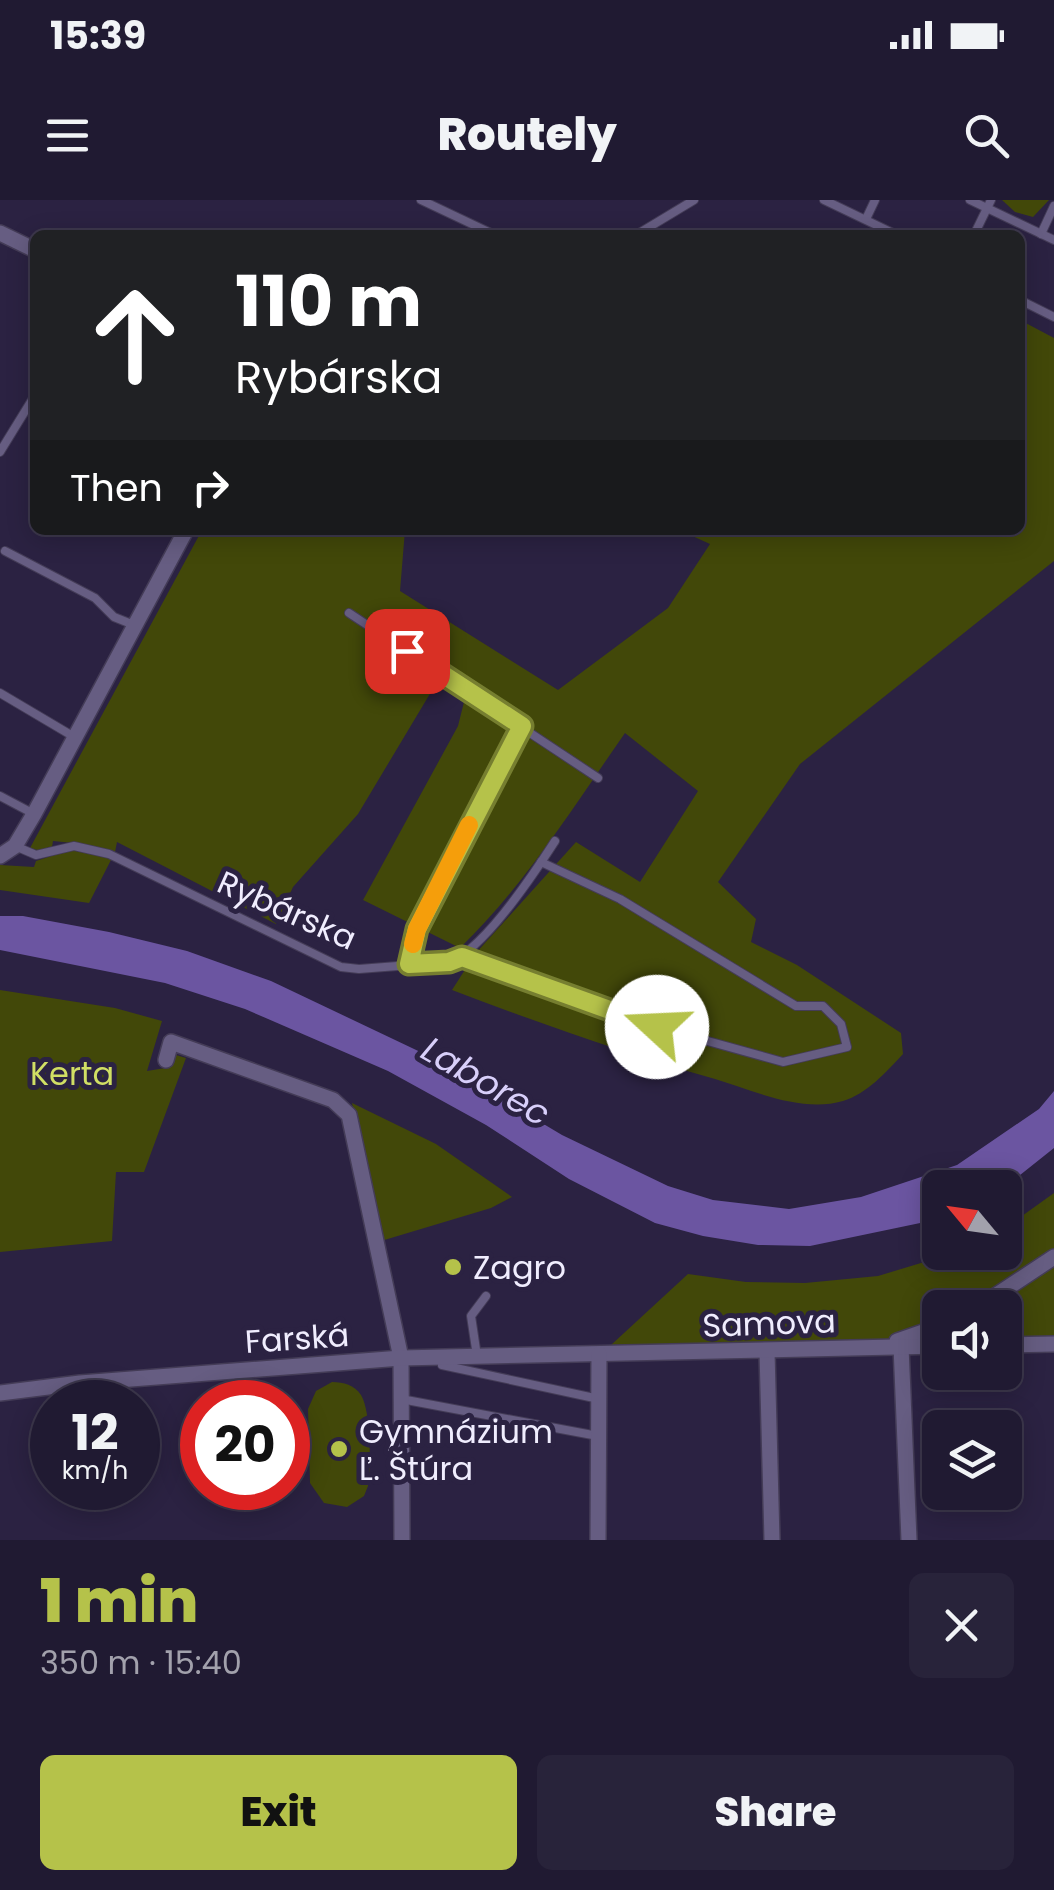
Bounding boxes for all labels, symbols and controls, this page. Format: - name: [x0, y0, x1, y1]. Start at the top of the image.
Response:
- text: 15:39: [50, 9, 146, 62]
- text: Routely: [437, 103, 617, 166]
- icon: menu: [40, 108, 95, 163]
- icon: search: [959, 108, 1014, 163]
- text: 110 m: [235, 252, 422, 351]
- icon: ahead: [70, 270, 200, 400]
- text: Rybárska: [235, 346, 442, 409]
- icon: right: [183, 460, 238, 515]
- text: Then: [70, 461, 163, 514]
- pin: [365, 609, 450, 694]
- icon: arrive: [380, 624, 435, 679]
- street label: Rybárska: [210, 859, 364, 961]
- position arrow: [605, 975, 709, 1079]
- water label: Laborec: [413, 1025, 559, 1137]
- park label: Kerta: [30, 1051, 114, 1096]
- north arrow: [922, 1170, 1022, 1270]
- map controls: [922, 1170, 1022, 1510]
- place label: Zagro: [473, 1245, 566, 1290]
- marker: Zagro: [442, 1256, 464, 1278]
- button: sound: [922, 1290, 1022, 1390]
- street label: Samova: [702, 1298, 836, 1348]
- street label: Farská: [243, 1312, 351, 1364]
- speed limit sign: 20: [180, 1380, 310, 1510]
- text: 12: [71, 1397, 119, 1468]
- place label: Gymnázium Ľ. Štúra: [359, 1409, 553, 1491]
- button: layers: [922, 1410, 1022, 1510]
- marker: Gymnázium Ľ. Štúra: [328, 1438, 350, 1460]
- text: km/h: [62, 1453, 128, 1488]
- text: 1 min: [40, 1559, 198, 1643]
- button: close: [909, 1573, 1014, 1678]
- text: 350 m · 15:40: [40, 1640, 242, 1685]
- button: Exit: [40, 1755, 517, 1870]
- button: Share: [537, 1755, 1014, 1870]

